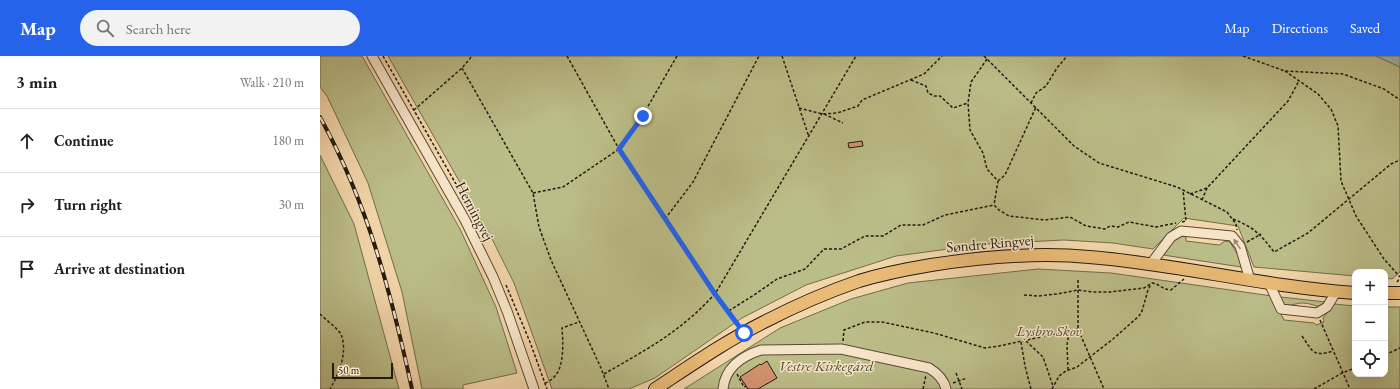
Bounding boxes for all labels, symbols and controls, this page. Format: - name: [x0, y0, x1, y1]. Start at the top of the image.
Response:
- search box: [80, 10, 360, 46]
- text: Map: [20, 16, 56, 41]
- icon: search: [94, 17, 116, 39]
- text: Search here: [126, 19, 191, 38]
- text: Map: [1224, 19, 1250, 37]
- text: Directions: [1272, 19, 1328, 37]
- text: Saved: [1350, 19, 1380, 37]
- text: 3 min: [16, 71, 57, 93]
- text: Walk · 210 m: [240, 74, 304, 91]
- route end: [634, 107, 652, 125]
- icon: ahead: [16, 130, 38, 152]
- text: Continue: [54, 131, 114, 150]
- text: 180 m: [273, 132, 304, 149]
- street label: Herningvej: [451, 178, 499, 244]
- icon: right: [16, 194, 38, 216]
- text: Turn right: [54, 195, 122, 214]
- text: 30 m: [279, 196, 304, 213]
- street label: Søndre Ringvej: [945, 230, 1035, 256]
- one-way arrow: [1234, 238, 1241, 249]
- icon: arrive: [16, 258, 38, 280]
- text: Arrive at destination: [54, 259, 185, 278]
- map controls: [1352, 269, 1388, 377]
- button: +: [1352, 269, 1388, 305]
- button: −: [1352, 305, 1388, 341]
- park label: Lysbro Skov: [1015, 321, 1082, 340]
- route start: [735, 324, 753, 342]
- button: locate: [1352, 341, 1388, 377]
- park label: Vestre Kirkegård: [779, 356, 874, 375]
- scale bar: [332, 361, 393, 380]
- text: 50 m: [338, 363, 359, 377]

